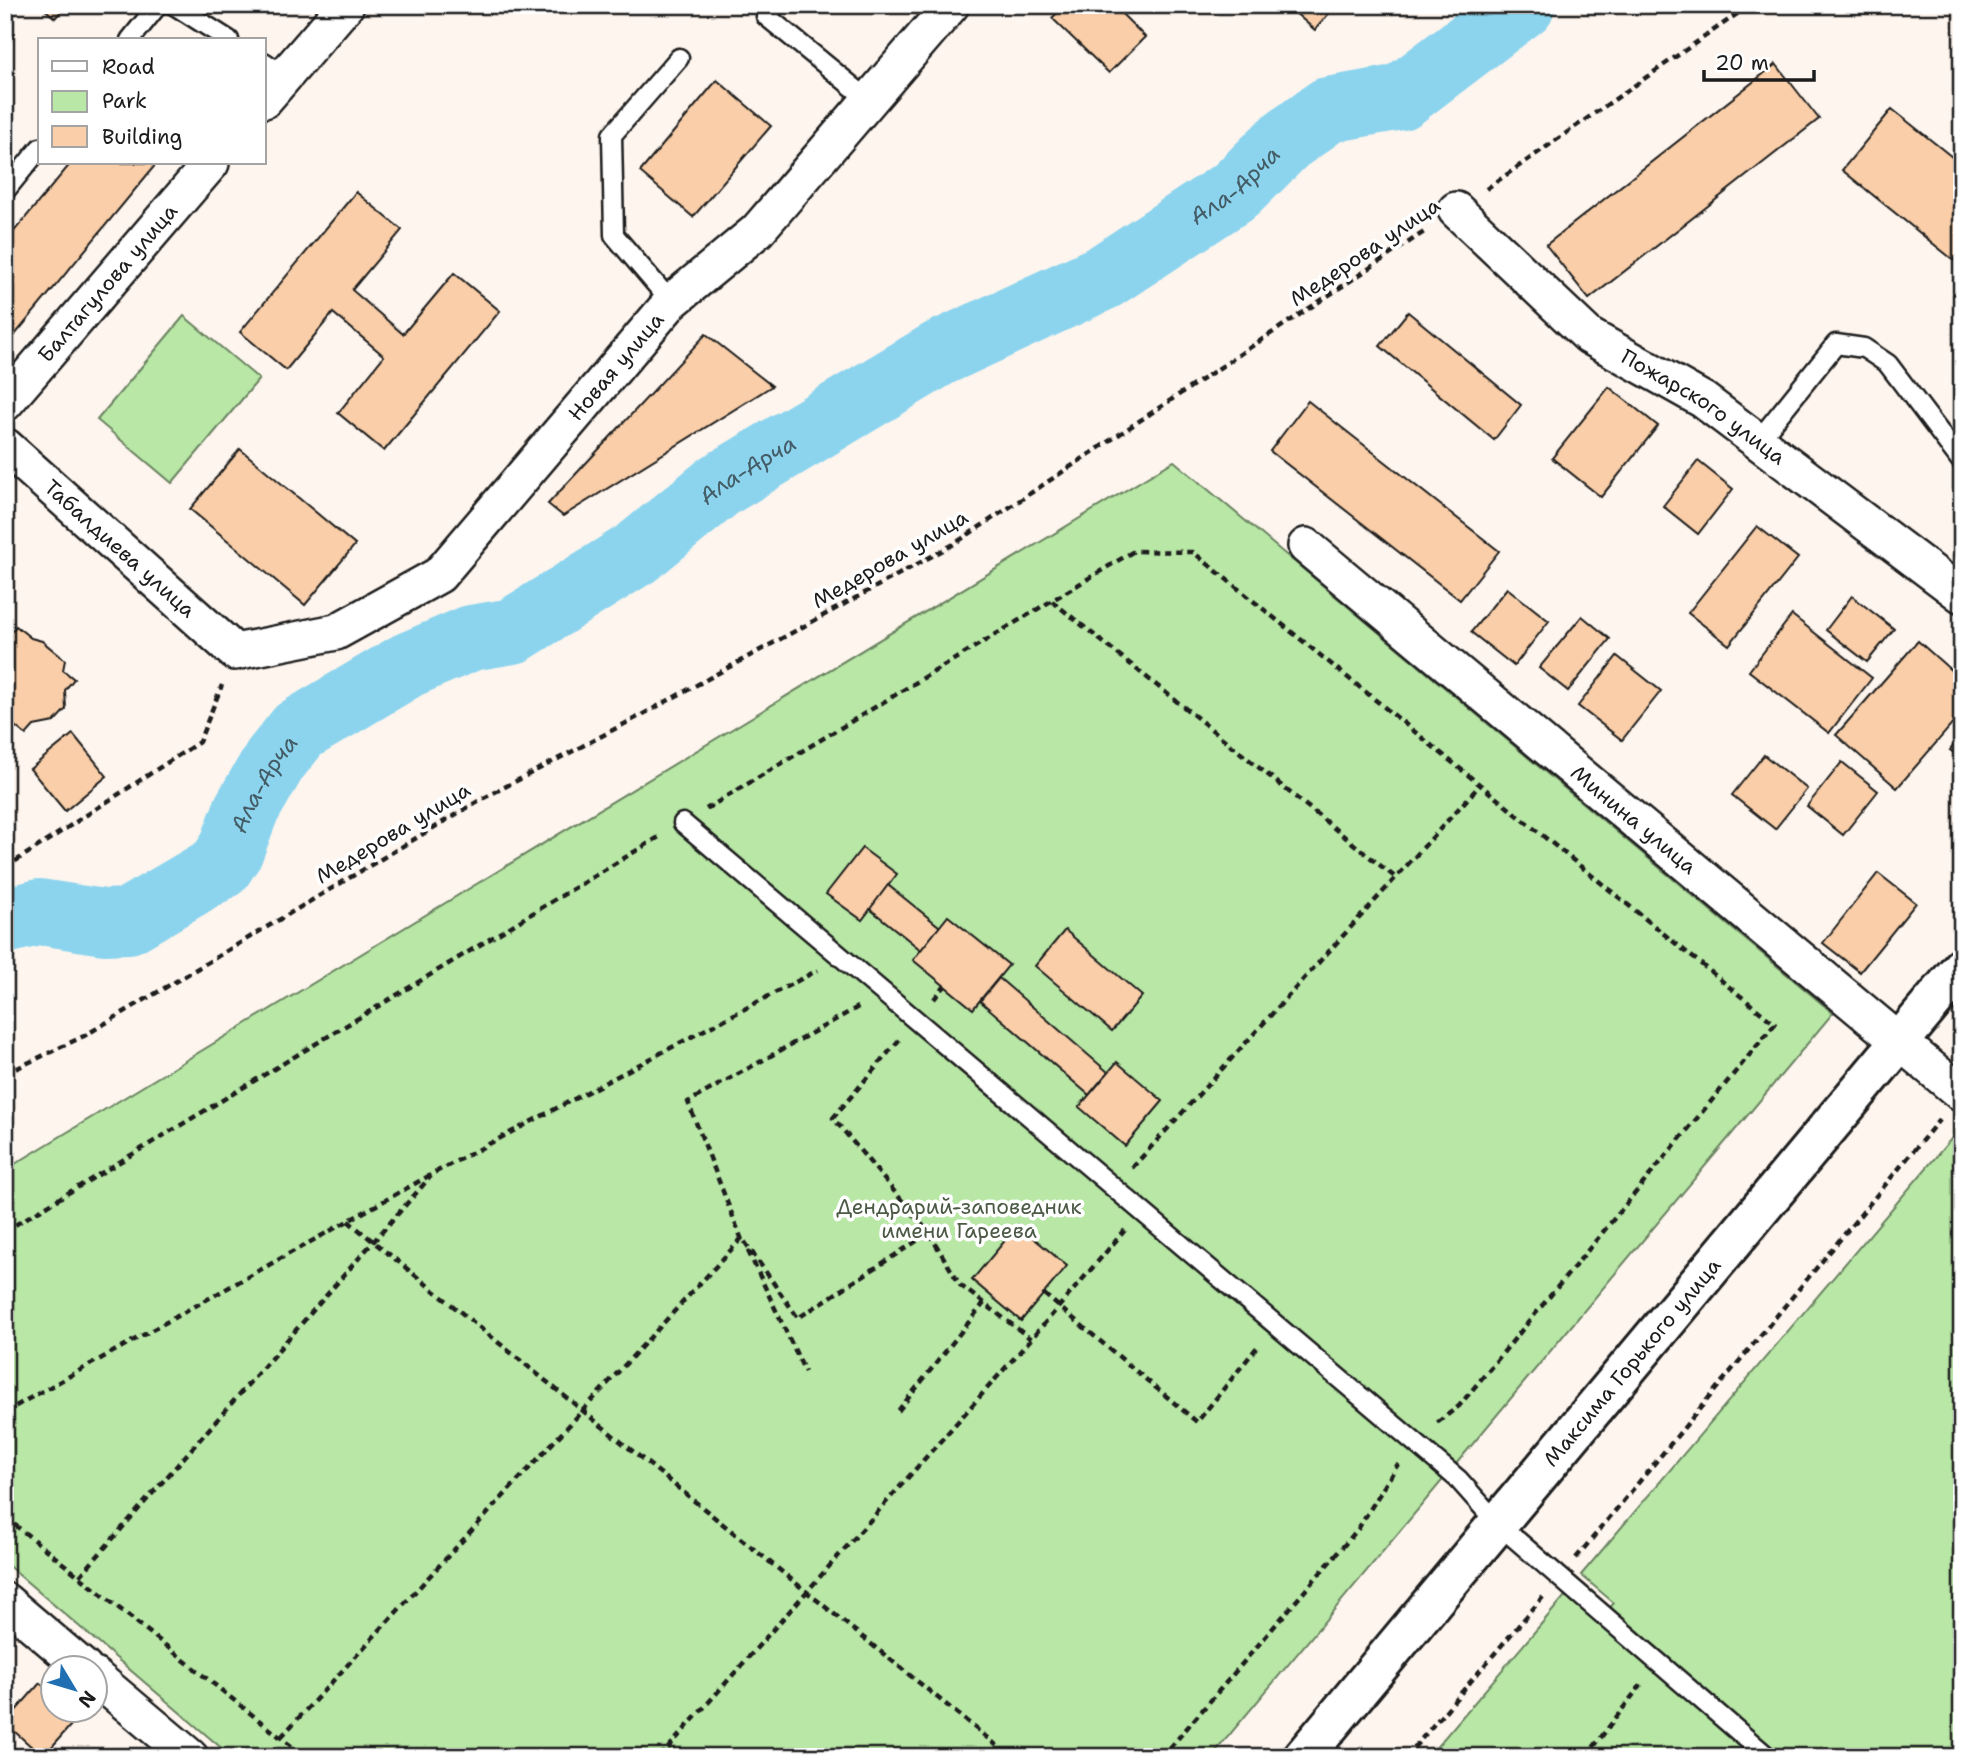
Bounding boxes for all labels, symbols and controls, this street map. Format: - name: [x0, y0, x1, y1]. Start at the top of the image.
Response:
- legend: [38, 38, 266, 164]
- scale bar: [1704, 38, 1815, 82]
- text: 20 m: [1715, 49, 1769, 77]
- text: Road: [102, 53, 155, 81]
- text: Park: [102, 87, 147, 115]
- text: Building: [102, 123, 182, 151]
- water label: Ала-Арча: [1184, 139, 1287, 232]
- street label: Медерова улица: [1284, 191, 1446, 313]
- street label: Балтагулова улица: [32, 198, 184, 368]
- street label: Новая улица: [562, 306, 670, 427]
- street label: Пожарского улица: [1616, 343, 1791, 471]
- water label: Ала-Арча: [692, 428, 802, 511]
- street label: Табалдиева улица: [38, 473, 201, 624]
- street label: Медерова улица: [807, 503, 973, 615]
- water label: Ала-Арча: [224, 729, 304, 837]
- street label: Минина улица: [1565, 759, 1703, 881]
- street label: Медерова улица: [310, 776, 476, 890]
- park label: Дендрарий-заповедник имени Гареева: [836, 1193, 1082, 1245]
- street label: Максима Горького улица: [1537, 1252, 1727, 1472]
- north arrow: [38, 1654, 108, 1724]
- text: N: [73, 1686, 101, 1713]

